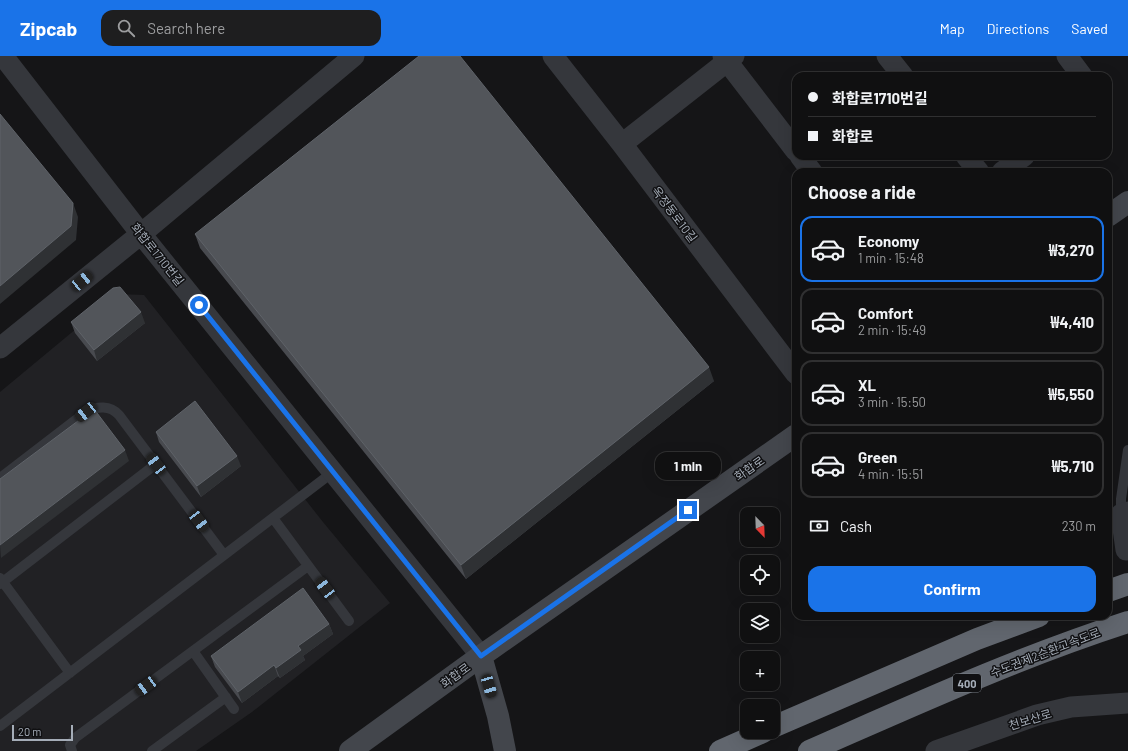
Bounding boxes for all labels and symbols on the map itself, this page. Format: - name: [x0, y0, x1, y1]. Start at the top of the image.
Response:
- street label: 옥정동로10길: [649, 183, 701, 245]
- street label: 화합로1710번길: [129, 220, 187, 288]
- car: [69, 269, 95, 293]
- route start: [190, 296, 208, 314]
- car: [73, 400, 99, 424]
- car: [144, 451, 168, 477]
- callout: 1 min: [655, 452, 721, 480]
- street label: 화합로: [731, 453, 767, 483]
- route end: [679, 501, 697, 519]
- north arrow: [740, 507, 780, 547]
- car: [187, 508, 211, 534]
- car: [313, 575, 337, 601]
- street label: 수도권제2순환고속도로: [988, 625, 1102, 679]
- street label: 화합로: [437, 660, 473, 690]
- car: [480, 673, 498, 699]
- car: [133, 674, 159, 698]
- road number: 400: [953, 674, 981, 692]
- street label: 천보산로: [1007, 706, 1053, 732]
- scale bar: [12, 723, 73, 742]

